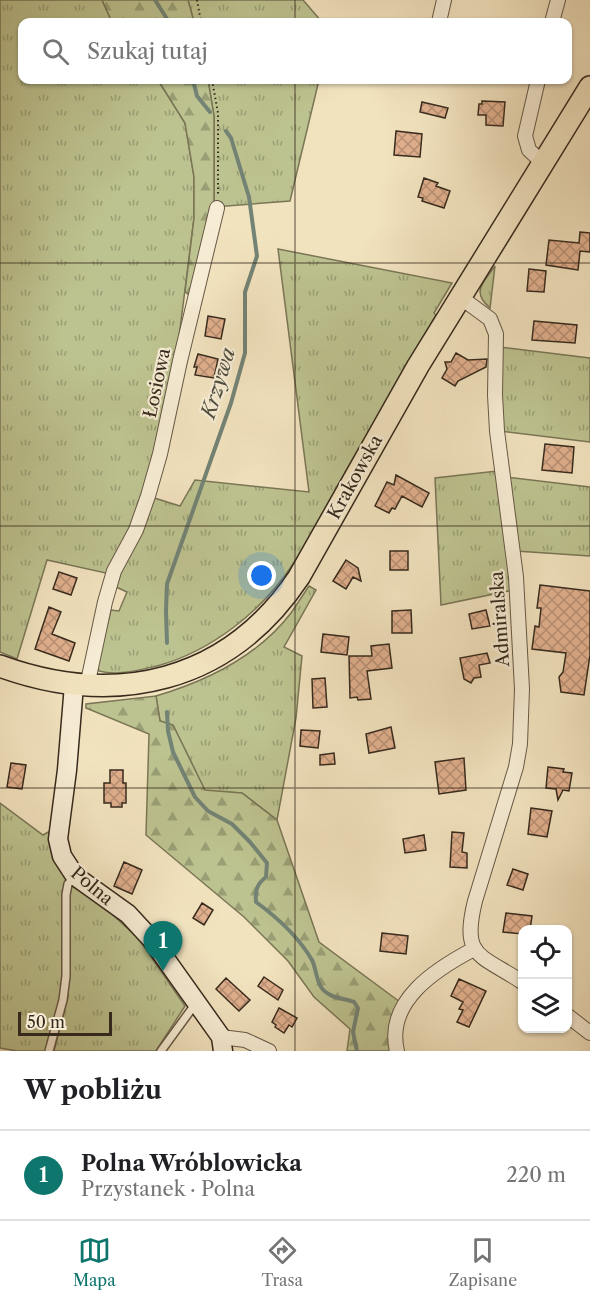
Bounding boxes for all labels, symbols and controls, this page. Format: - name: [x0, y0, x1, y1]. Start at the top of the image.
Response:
- search box: [18, 18, 572, 84]
- icon: search: [39, 35, 72, 68]
- text: Szukaj tutaj: [87, 38, 208, 65]
- water label: Krzywa: [195, 345, 240, 423]
- street label: Łosiowa: [139, 346, 175, 420]
- street label: Krakowska: [323, 431, 387, 523]
- your location: [247, 561, 276, 590]
- street label: Admiralska: [486, 570, 514, 669]
- street label: Polna: [66, 862, 118, 910]
- pin: 1: [144, 922, 182, 971]
- map controls: [518, 925, 572, 1033]
- button: locate: [518, 925, 572, 979]
- button: layers: [518, 979, 572, 1033]
- scale bar: [18, 1009, 112, 1036]
- text: 50 m: [27, 1012, 65, 1032]
- text: W pobliżu: [24, 1074, 162, 1106]
- text: Polna Wróblowicka: [81, 1150, 302, 1177]
- text: 1: [39, 1163, 48, 1187]
- text: 220 m: [506, 1163, 566, 1187]
- text: Przystanek · Polna: [81, 1177, 255, 1201]
- tab: Mapa: [73, 1234, 116, 1290]
- tab: Trasa: [261, 1234, 303, 1290]
- tab: Zapisane: [449, 1234, 517, 1290]

